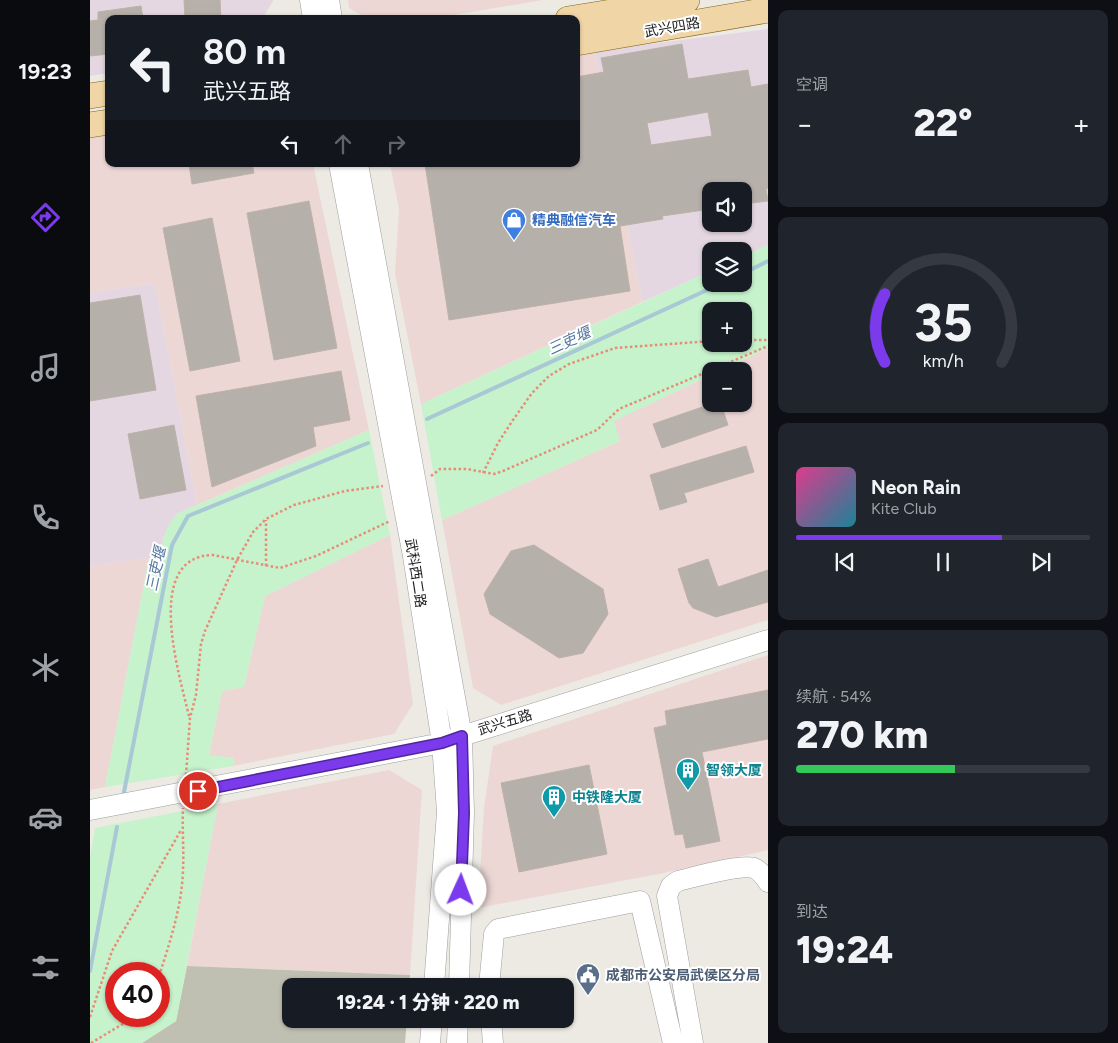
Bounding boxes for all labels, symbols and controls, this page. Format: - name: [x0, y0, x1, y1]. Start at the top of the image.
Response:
- street label: 武兴四路: [643, 14, 701, 41]
- text: 80 m: [203, 31, 286, 73]
- icon: left: [120, 35, 185, 100]
- text: 19:23: [18, 58, 72, 85]
- text: 空调: [796, 75, 828, 94]
- text: 武兴五路: [203, 78, 291, 105]
- text: 22°: [913, 100, 973, 146]
- text: −: [796, 107, 813, 141]
- text: +: [1073, 107, 1090, 141]
- icon: left: [276, 130, 304, 158]
- icon: ahead: [329, 130, 357, 158]
- icon: right: [382, 130, 410, 158]
- map controls: [702, 182, 752, 412]
- button: sound: [702, 182, 752, 232]
- icon: directions: [28, 200, 63, 235]
- shop icon: 精典融信汽车: [501, 207, 527, 241]
- place label: 精典融信汽车: [532, 212, 616, 229]
- button: layers: [702, 242, 752, 292]
- text: 35: [913, 292, 973, 354]
- button: +: [702, 302, 752, 352]
- water label: 三吏堰: [545, 322, 596, 359]
- icon: music: [28, 350, 63, 385]
- text: km/h: [923, 350, 963, 371]
- button: −: [702, 362, 752, 412]
- text: Neon Rain: [871, 476, 961, 499]
- text: Kite Club: [871, 499, 937, 518]
- icon: phone: [28, 500, 63, 535]
- street label: 武科西二路: [402, 537, 429, 609]
- water label: 三吏堰: [143, 542, 170, 593]
- icon: previous: [831, 548, 859, 576]
- icon: pause: [929, 548, 957, 576]
- icon: next: [1027, 548, 1055, 576]
- icon: climate: [28, 650, 63, 685]
- text: 续航 · 54%: [796, 687, 872, 706]
- street label: 武兴五路: [476, 706, 534, 739]
- text: 270 km: [796, 712, 928, 758]
- building icon: 智领大厦: [675, 757, 701, 791]
- place label: 智领大厦: [706, 762, 762, 779]
- pin: [177, 770, 219, 812]
- icon: arrive: [184, 777, 212, 805]
- building icon: 中铁隆大厦: [541, 784, 567, 818]
- place label: 中铁隆大厦: [572, 789, 642, 806]
- icon: car: [28, 800, 63, 835]
- position arrow: [434, 863, 486, 915]
- text: 到达: [796, 902, 828, 921]
- text: 19:24: [796, 927, 893, 973]
- icon: filters: [28, 950, 63, 985]
- speed limit sign: 40: [105, 962, 170, 1027]
- public building icon: 成都市公安局武侯区分局: [575, 962, 601, 996]
- place label: 成都市公安局武侯区分局: [606, 967, 760, 984]
- text: 19:24 · 1 分钟 · 220 m: [337, 991, 519, 1014]

